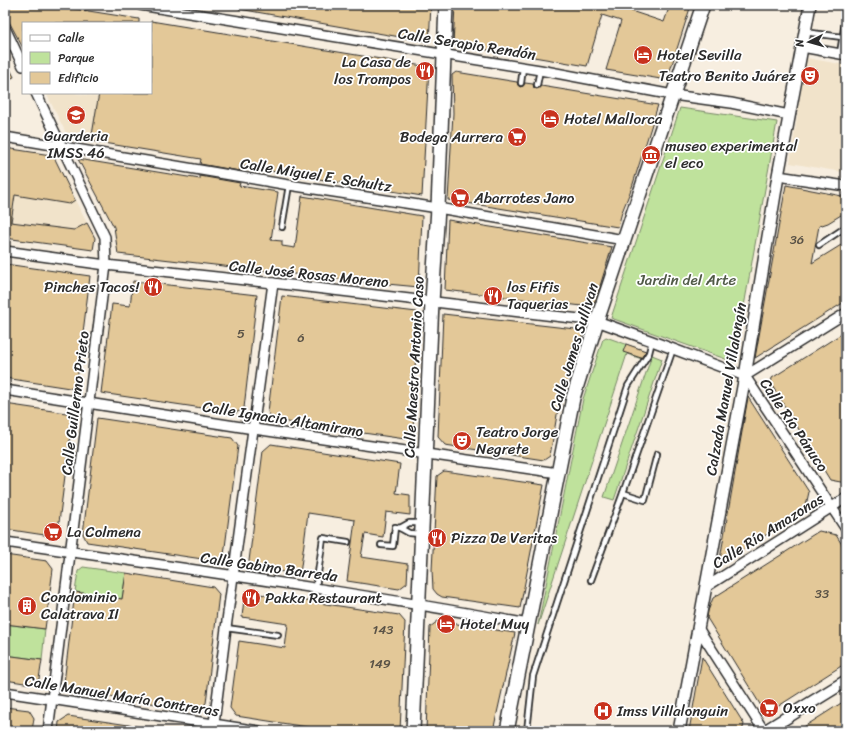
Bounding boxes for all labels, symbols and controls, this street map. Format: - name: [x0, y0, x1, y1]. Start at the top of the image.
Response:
- street label: Calle Serapio Rendón: [396, 20, 538, 68]
- legend: [22, 22, 152, 94]
- north arrow: [789, 22, 829, 62]
- text: Calle: [58, 27, 85, 49]
- text: N: [790, 38, 810, 49]
- place label: Hotel Sevilla: [657, 42, 742, 68]
- hotel icon: Hotel Sevilla: [632, 44, 654, 66]
- text: Parque: [58, 47, 95, 69]
- place label: La Casa de los Trompos: [334, 49, 412, 92]
- restaurant icon: La Casa de los Trompos: [414, 60, 436, 82]
- place label: Teatro Benito Juárez: [659, 63, 797, 89]
- theatre icon: Teatro Benito Juárez: [799, 65, 821, 87]
- text: Edificio: [58, 67, 98, 89]
- school or university icon: Guarderia IMSS 46: [65, 104, 87, 126]
- place label: Hotel Mallorca: [564, 106, 663, 132]
- hotel icon: Hotel Mallorca: [539, 108, 561, 130]
- place label: Guarderia IMSS 46: [44, 123, 108, 166]
- place label: Bodega Aurrera: [400, 124, 503, 150]
- supermarket icon: Bodega Aurrera: [506, 126, 528, 148]
- place label: museo experimental el eco: [665, 133, 798, 176]
- museum icon: museo experimental el eco: [640, 144, 662, 166]
- street label: Calle Miguel E. Schultz: [238, 150, 394, 200]
- place label: Abarrotes Jano: [473, 185, 575, 211]
- supermarket icon: Abarrotes Jano: [449, 187, 471, 209]
- house number: 36: [790, 228, 804, 251]
- street label: Calle José Rosas Moreno: [228, 253, 390, 295]
- park label: Jardin del Arte: [637, 267, 736, 293]
- place label: Pinches Tacos!: [44, 274, 140, 300]
- place label: los Fifis Taquerias: [507, 274, 569, 317]
- street label: Calle Maestro Antonio Caso: [396, 275, 432, 458]
- restaurant icon: Pinches Tacos!: [142, 276, 164, 298]
- street label: Calle James Sullivan: [542, 280, 606, 414]
- restaurant icon: los Fifis Taquerias: [482, 285, 504, 307]
- street label: Calzada Manuel Villalongín: [698, 300, 754, 478]
- house number: 5: [237, 322, 245, 345]
- house number: 6: [297, 326, 305, 349]
- street label: Calle Guillermo Prieto: [53, 329, 97, 477]
- street label: Calle Río Pánuco: [753, 373, 835, 478]
- street label: Calle Ignacio Altamirano: [201, 393, 366, 445]
- place label: Teatro Jorge Negrete: [476, 419, 559, 462]
- theatre icon: Teatro Jorge Negrete: [451, 430, 473, 452]
- street label: Calle Río Amazonas: [707, 486, 829, 576]
- place label: La Colmena: [67, 519, 142, 545]
- supermarket icon: La Colmena: [42, 521, 64, 543]
- place label: Pizza De Veritas: [451, 525, 558, 551]
- restaurant icon: Pizza De Veritas: [426, 527, 448, 549]
- street label: Calle Gabino Barreda: [199, 545, 340, 590]
- house number: 33: [815, 582, 829, 605]
- place label: Condominio Calatrava II: [41, 584, 119, 627]
- place label: Pakka Restaurant: [265, 585, 382, 611]
- restaurant icon: Pakka Restaurant: [240, 587, 262, 609]
- building icon: Condominio Calatrava II: [16, 595, 38, 617]
- place label: Hotel Muy: [460, 611, 530, 637]
- hotel icon: Hotel Muy: [435, 613, 457, 635]
- house number: 143: [373, 618, 393, 641]
- house number: 149: [369, 652, 391, 675]
- street label: Calle Manuel María Contreras: [23, 668, 221, 724]
- place label: Oxxo: [783, 695, 816, 721]
- supermarket icon: Oxxo: [758, 697, 780, 719]
- place label: Imss Villalonguin: [616, 698, 728, 724]
- hospital icon: Imss Villalonguin: [592, 700, 614, 722]

